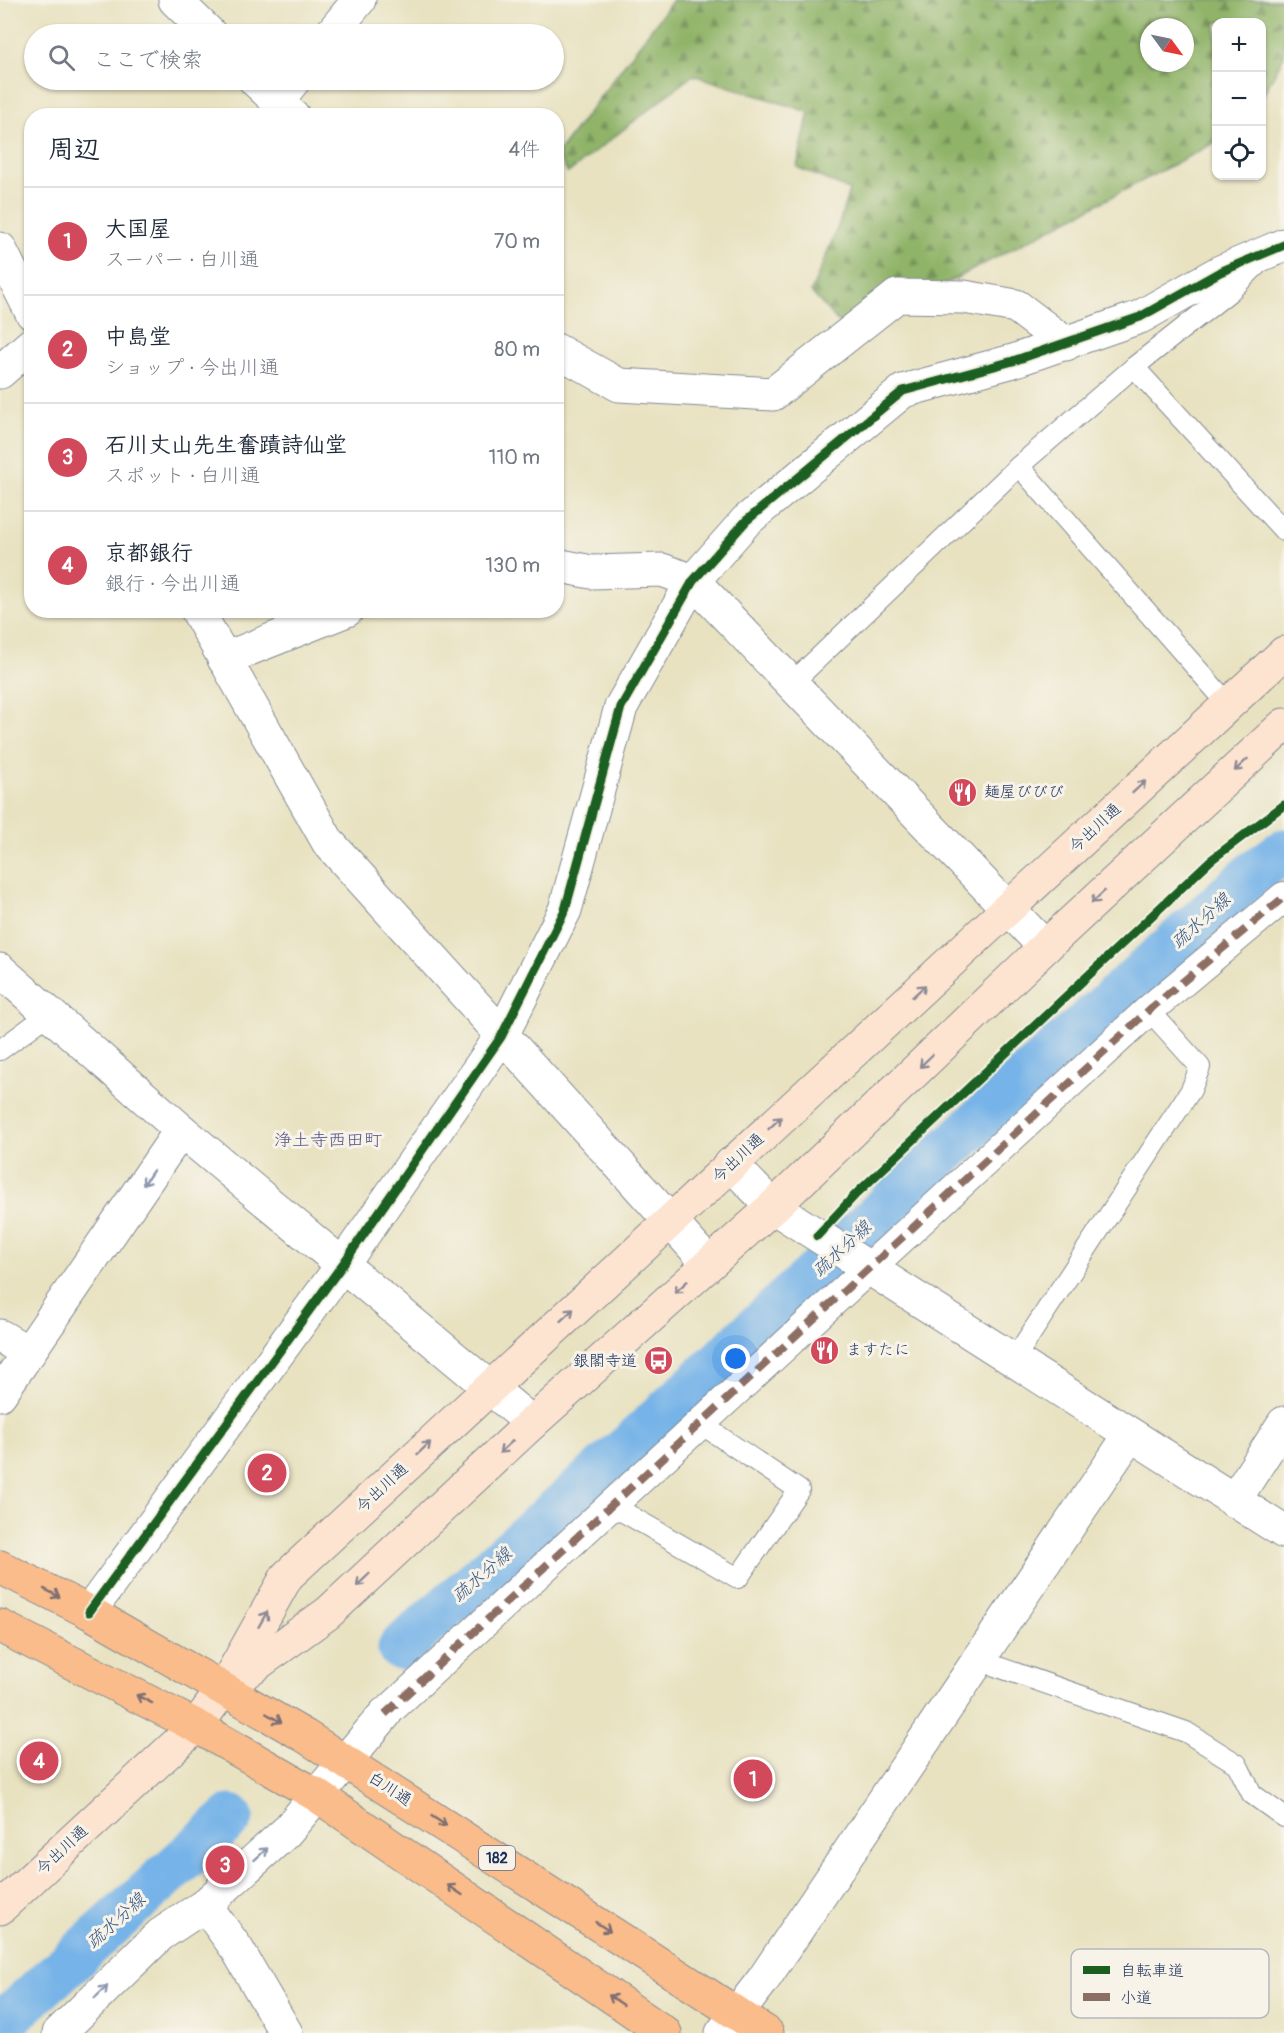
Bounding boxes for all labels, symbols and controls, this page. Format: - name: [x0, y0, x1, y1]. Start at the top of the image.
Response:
- north arrow: [1140, 18, 1194, 72]
- map controls: [1212, 18, 1266, 180]
- button: +: [1212, 18, 1266, 72]
- search box: [24, 24, 564, 90]
- icon: search: [45, 41, 78, 74]
- text: ここで検索: [93, 46, 203, 74]
- button: −: [1212, 72, 1266, 126]
- button: locate: [1212, 126, 1266, 180]
- text: 周辺: [48, 134, 100, 166]
- text: 4件: [508, 137, 540, 162]
- text: 大国屋: [105, 215, 171, 243]
- text: 1: [64, 229, 71, 254]
- text: 70 m: [494, 229, 540, 254]
- text: スーパー · 白川通: [105, 247, 259, 272]
- text: 中島堂: [105, 323, 171, 351]
- text: 2: [62, 337, 73, 362]
- text: 80 m: [494, 337, 540, 362]
- text: ショップ · 今出川通: [105, 355, 279, 380]
- text: 石川丈山先生奮蹟詩仙堂: [105, 431, 347, 459]
- text: 3: [62, 445, 73, 470]
- text: 110 m: [489, 445, 540, 470]
- text: スポット · 白川通: [105, 463, 260, 488]
- text: 京都銀行: [105, 539, 193, 567]
- text: 4: [62, 553, 73, 578]
- text: 130 m: [485, 553, 540, 578]
- text: 銀行 · 今出川通: [105, 571, 240, 596]
- one-way arrow: [1234, 758, 1249, 772]
- restaurant icon: 麺屋びびび: [947, 776, 979, 808]
- one-way arrow: [1131, 781, 1146, 795]
- place label: 麺屋びびび: [984, 782, 1064, 802]
- street label: 今出川通: [1065, 799, 1125, 857]
- water label: 疏水分線: [1167, 888, 1236, 954]
- one-way arrow: [1091, 890, 1106, 904]
- one-way arrow: [911, 984, 926, 998]
- one-way arrow: [919, 1053, 934, 1068]
- one-way arrow: [767, 1116, 782, 1130]
- district label: 浄土寺西田町: [274, 1129, 382, 1152]
- street label: 今出川通: [708, 1129, 768, 1187]
- one-way arrow: [142, 1170, 154, 1186]
- water label: 疏水分線: [808, 1215, 877, 1282]
- one-way arrow: [674, 1280, 689, 1294]
- one-way arrow: [560, 1308, 575, 1323]
- restaurant icon: ますたに: [809, 1334, 841, 1366]
- place label: ますたに: [846, 1340, 910, 1360]
- your location: [721, 1344, 750, 1373]
- bus stop icon: 銀閣寺道: [642, 1345, 674, 1377]
- place label: 銀閣寺道: [573, 1351, 637, 1371]
- one-way arrow: [499, 1439, 514, 1453]
- one-way arrow: [417, 1441, 432, 1455]
- pin: 2: [248, 1450, 286, 1496]
- street label: 今出川通: [352, 1459, 412, 1517]
- water label: 疏水分線: [447, 1542, 517, 1607]
- one-way arrow: [356, 1572, 371, 1587]
- one-way arrow: [43, 1588, 61, 1600]
- one-way arrow: [257, 1611, 269, 1628]
- one-way arrow: [135, 1693, 153, 1705]
- one-way arrow: [265, 1712, 282, 1724]
- pin: 4: [20, 1738, 58, 1784]
- pin: 1: [734, 1756, 772, 1802]
- street label: 白川通: [364, 1768, 416, 1810]
- one-way arrow: [431, 1815, 447, 1827]
- street label: 今出川通: [32, 1821, 92, 1879]
- pin: 3: [206, 1842, 244, 1888]
- road number: 182: [479, 1846, 515, 1870]
- one-way arrow: [254, 1847, 269, 1861]
- one-way arrow: [448, 1884, 464, 1896]
- water label: 疏水分線: [82, 1888, 151, 1954]
- one-way arrow: [594, 1921, 611, 1933]
- legend: [1071, 1949, 1269, 2018]
- text: 自転車道: [1120, 1961, 1184, 1981]
- one-way arrow: [93, 1985, 108, 2000]
- text: 小道: [1120, 1988, 1152, 2008]
- one-way arrow: [609, 1994, 625, 2006]

